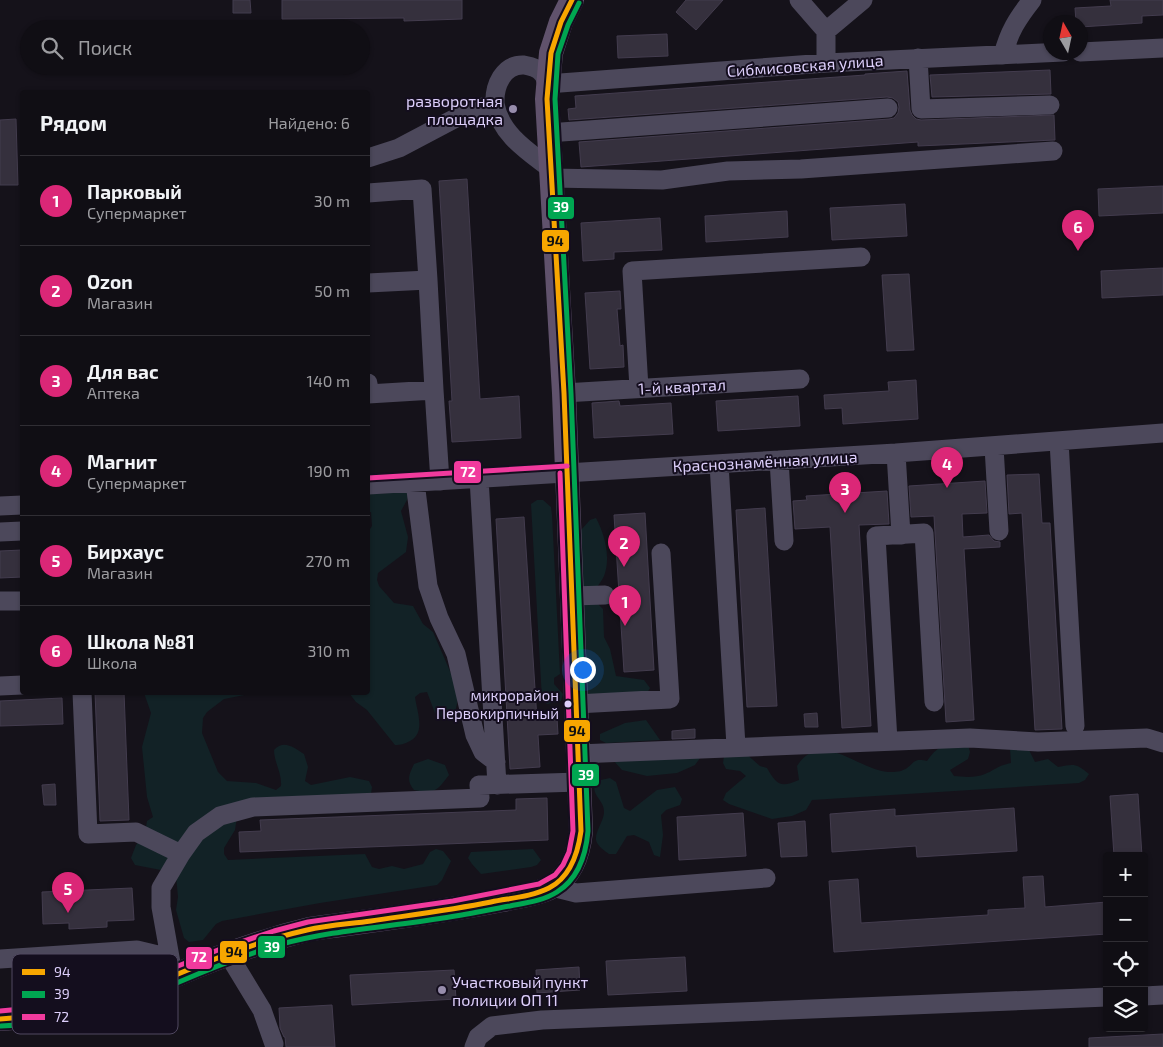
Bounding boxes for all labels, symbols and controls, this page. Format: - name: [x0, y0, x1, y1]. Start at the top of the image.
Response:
- north arrow: [1043, 15, 1088, 60]
- search box: [20, 20, 370, 75]
- icon: search: [38, 34, 66, 62]
- text: Поиск: [78, 36, 132, 59]
- street label: Сибмисовская улица: [726, 50, 884, 81]
- place label: разворотная площадка: [406, 91, 503, 128]
- marker: разворотная площадка: [507, 103, 519, 115]
- text: Рядом: [40, 110, 107, 135]
- text: Найдено: 6: [268, 113, 350, 132]
- text: Парковый: [87, 180, 182, 203]
- text: 1: [53, 191, 59, 210]
- text: 30 m: [314, 191, 350, 210]
- line badge: 39: [547, 196, 575, 220]
- text: 39: [553, 198, 569, 215]
- text: Супермаркет: [87, 203, 186, 222]
- pin: 6: [1062, 210, 1094, 251]
- line badge: 94: [541, 229, 570, 253]
- text: 94: [546, 232, 564, 249]
- text: Ozon: [87, 270, 133, 293]
- text: 2: [51, 281, 61, 300]
- text: 50 m: [314, 281, 350, 300]
- text: Магазин: [87, 293, 153, 312]
- text: Для вас: [87, 360, 159, 383]
- text: 3: [51, 371, 61, 390]
- text: 140 m: [307, 371, 350, 390]
- street label: 1-й квартал: [638, 374, 726, 398]
- text: Аптека: [87, 383, 140, 402]
- street label: Краснознамённая улица: [672, 447, 858, 476]
- pin: 4: [931, 447, 963, 488]
- text: Магнит: [87, 450, 157, 473]
- line badge: 72: [453, 460, 482, 484]
- text: 4: [51, 461, 61, 480]
- text: 190 m: [307, 461, 350, 480]
- text: 72: [460, 463, 476, 480]
- pin: 3: [829, 472, 861, 513]
- text: Супермаркет: [87, 473, 186, 492]
- pin: 2: [608, 526, 640, 567]
- text: Бирхаус: [87, 540, 164, 563]
- text: 5: [52, 551, 60, 570]
- text: 270 m: [306, 551, 350, 570]
- text: Магазин: [87, 563, 153, 582]
- pin: 1: [609, 585, 641, 626]
- text: Школа №81: [87, 630, 195, 653]
- text: 6: [51, 641, 61, 660]
- text: 310 m: [308, 641, 350, 660]
- text: Школа: [87, 653, 137, 672]
- your location: [570, 657, 596, 683]
- place label: микрорайон Первокирпичный: [436, 686, 559, 722]
- marker: микрорайон Первокирпичный: [563, 699, 573, 709]
- line badge: 94: [563, 719, 591, 743]
- text: 94: [568, 722, 586, 739]
- line badge: 39: [571, 763, 600, 787]
- text: 39: [578, 766, 594, 783]
- map controls: [1103, 852, 1148, 1032]
- button: +: [1103, 852, 1148, 897]
- pin: 5: [52, 872, 84, 913]
- button: −: [1103, 897, 1148, 942]
- line badge: 39: [257, 935, 286, 959]
- text: 39: [264, 938, 280, 955]
- line badge: 94: [219, 940, 248, 964]
- button: locate: [1103, 942, 1148, 987]
- text: 94: [225, 943, 243, 960]
- line badge: 72: [185, 946, 213, 970]
- text: 72: [191, 948, 207, 965]
- legend: [12, 954, 178, 1034]
- text: 94: [54, 963, 71, 980]
- place label: Участковый пункт полиции ОП 11: [452, 972, 588, 1009]
- marker: Участковый пункт полиции ОП 11: [436, 984, 448, 996]
- text: 39: [54, 985, 70, 1002]
- button: layers: [1103, 987, 1148, 1032]
- text: 72: [54, 1008, 69, 1025]

